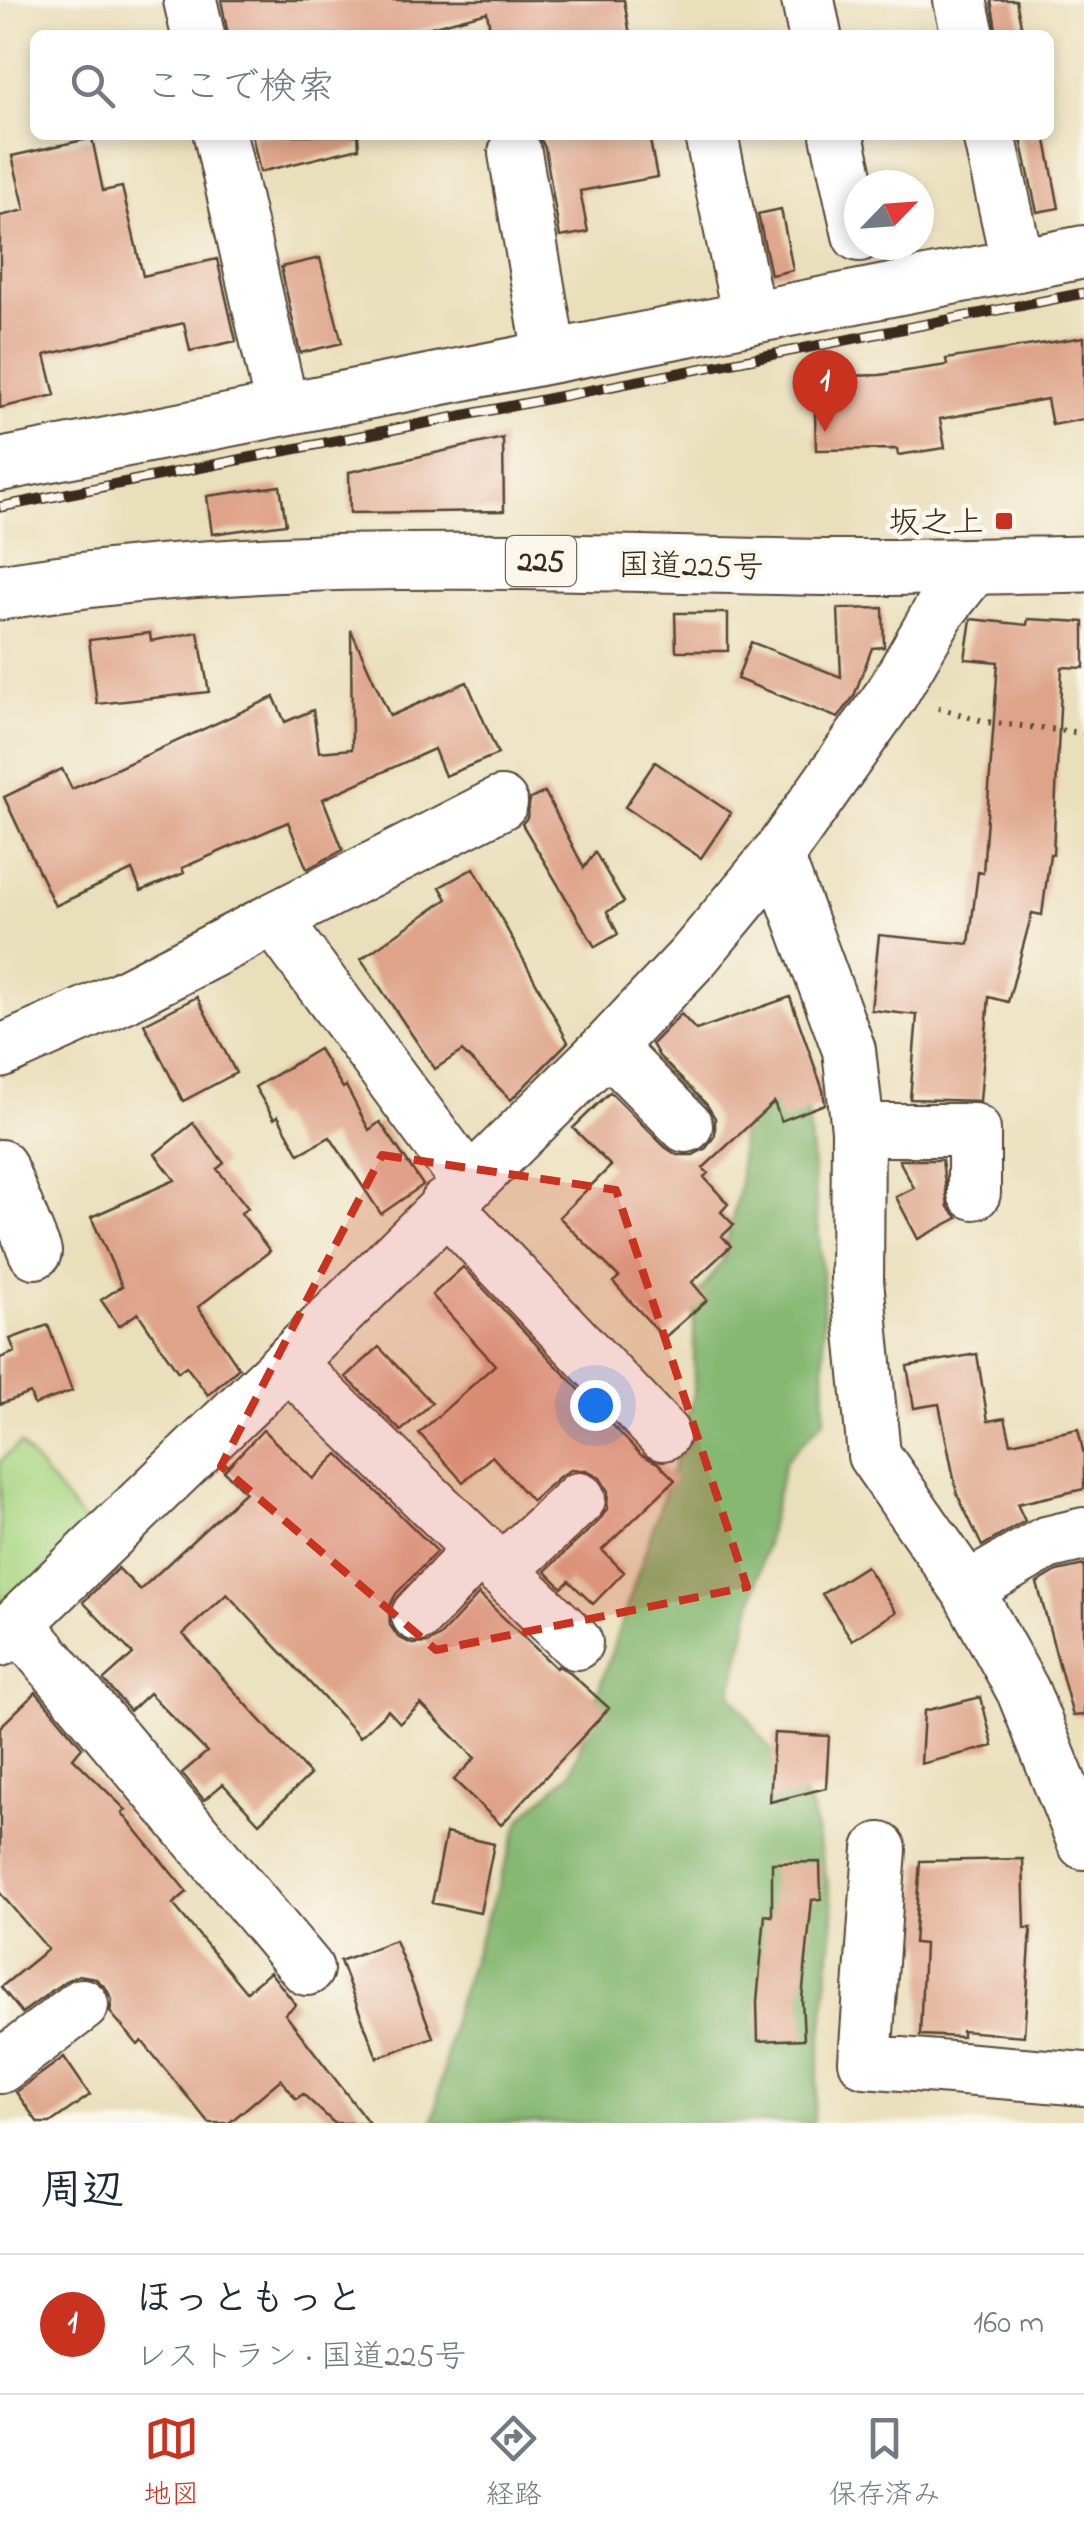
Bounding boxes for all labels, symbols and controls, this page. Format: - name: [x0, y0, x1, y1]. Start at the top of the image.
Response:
- search box: [30, 30, 1054, 140]
- icon: search: [65, 58, 120, 113]
- text: ここで検索: [145, 61, 335, 117]
- north arrow: [844, 170, 934, 260]
- pin: 1: [792, 350, 858, 432]
- place label: 坂之上: [888, 501, 984, 548]
- marker: 坂之上: [993, 510, 1015, 532]
- road number: 225: [506, 536, 576, 586]
- street label: 国道225号: [617, 544, 764, 593]
- your location: [570, 1380, 621, 1431]
- text: 周辺: [40, 2162, 124, 2223]
- text: ほっともっと: [135, 2273, 363, 2329]
- text: 1: [67, 2301, 78, 2348]
- text: 160 m: [973, 2301, 1044, 2348]
- text: レストラン · 国道225号: [135, 2335, 467, 2382]
- tab: 地図: [143, 2411, 199, 2517]
- tab: 経路: [486, 2411, 542, 2517]
- tab: 保存済み: [829, 2411, 941, 2517]

